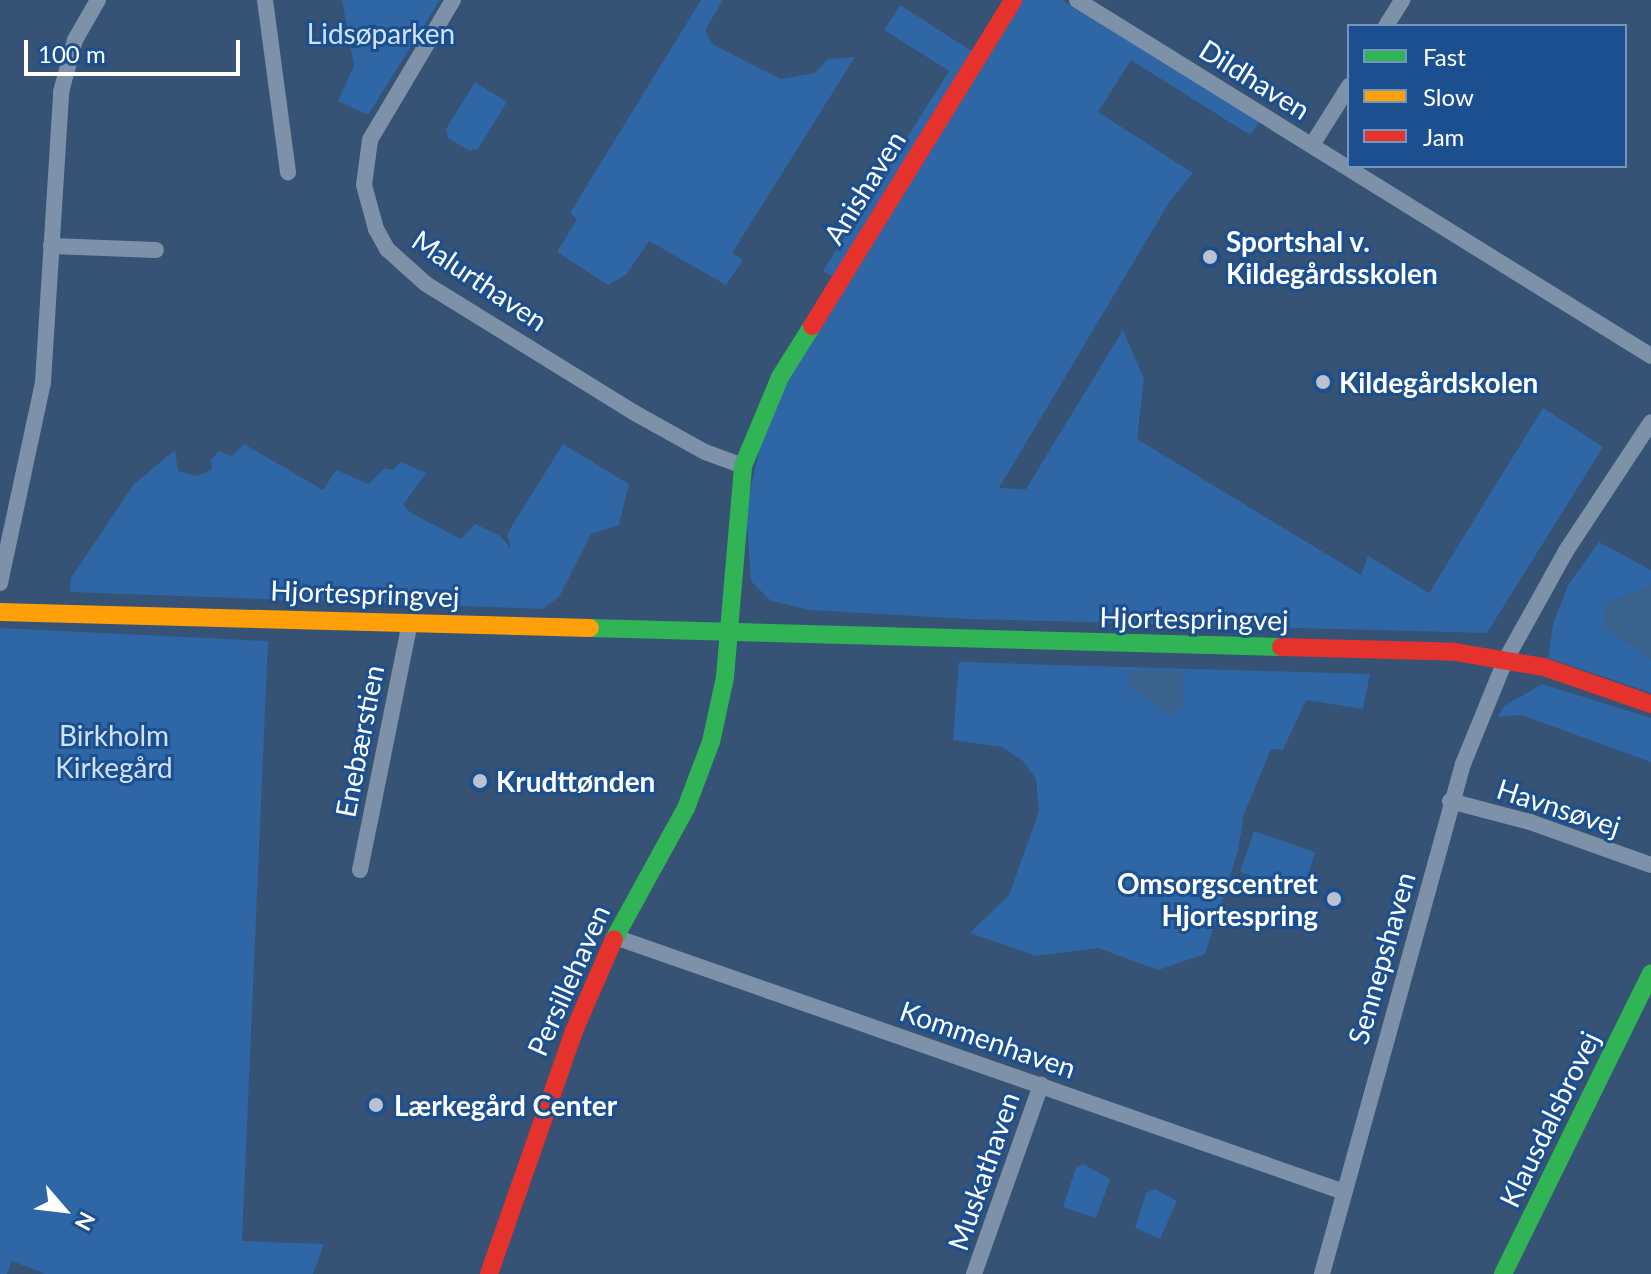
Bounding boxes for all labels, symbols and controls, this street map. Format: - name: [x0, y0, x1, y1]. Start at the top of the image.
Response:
- park label: Lidsøparken: [307, 16, 455, 50]
- scale bar: [28, 24, 244, 74]
- legend: [1347, 24, 1627, 168]
- street label: Dildhaven: [1194, 32, 1316, 126]
- text: 100 m: [38, 39, 106, 68]
- text: Fast: [1423, 42, 1466, 71]
- text: Slow: [1423, 82, 1474, 111]
- text: Jam: [1423, 122, 1464, 151]
- street label: Anishaven: [816, 124, 912, 250]
- street label: Malurthaven: [406, 223, 554, 337]
- place label: Sportshal v. Kildegårdsskolen: [1226, 224, 1438, 290]
- marker: Sportshal v. Kildegårdsskolen: [1201, 248, 1219, 266]
- place label: Kildegårdskolen: [1339, 365, 1538, 399]
- marker: Kildegårdskolen: [1314, 373, 1332, 391]
- street label: Hjortespringvej: [270, 573, 460, 613]
- street label: Hjortespringvej: [1099, 600, 1289, 636]
- street label: Enebærstien: [328, 662, 390, 820]
- park label: Birkholm Kirkegård: [55, 718, 173, 784]
- place label: Krudttønden: [496, 764, 655, 798]
- street label: Havnsøvej: [1493, 771, 1625, 843]
- marker: Krudttønden: [471, 772, 489, 790]
- place label: Omsorgscentret Hjortespring: [1117, 866, 1318, 932]
- street label: Sennepshaven: [1340, 868, 1422, 1048]
- marker: Omsorgscentret Hjortespring: [1325, 890, 1343, 908]
- street label: Persillehaven: [520, 899, 616, 1061]
- street label: Kommenhaven: [896, 993, 1080, 1085]
- street label: Klausdalsbrovej: [1492, 1026, 1606, 1212]
- street label: Muskathaven: [940, 1087, 1026, 1255]
- place label: Lærkegård Center: [394, 1088, 617, 1122]
- marker: Lærkegård Center: [365, 1094, 387, 1116]
- north arrow: [24, 1170, 104, 1250]
- text: N: [70, 1208, 102, 1235]

